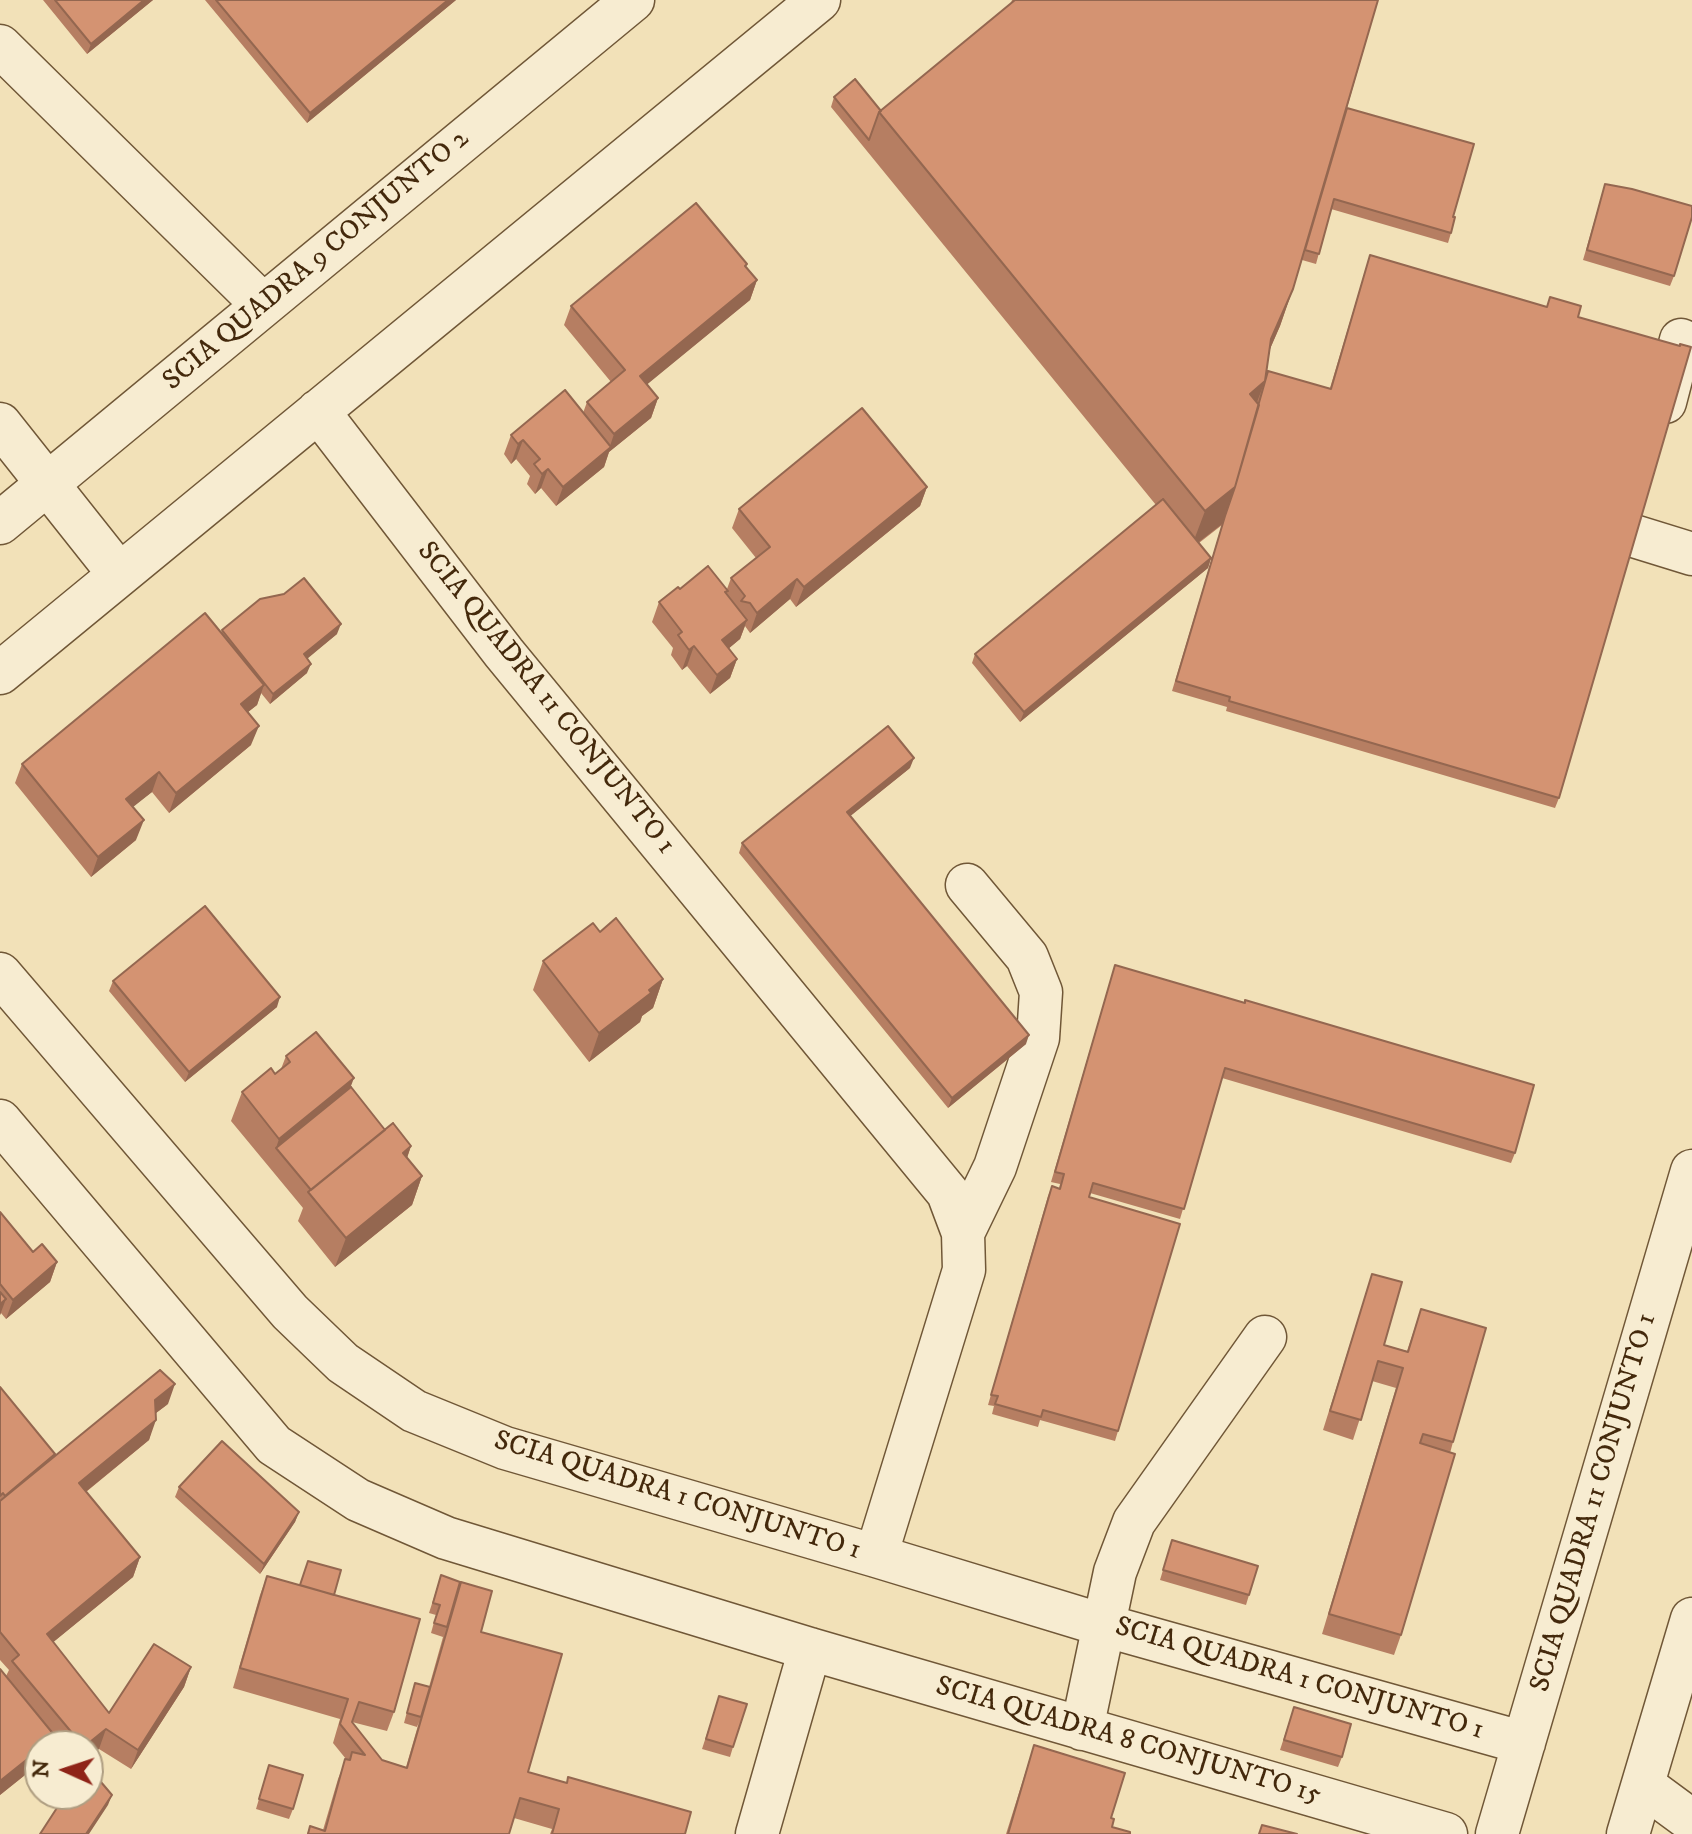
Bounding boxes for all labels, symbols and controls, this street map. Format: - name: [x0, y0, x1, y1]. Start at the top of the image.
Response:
- street label: SCIA QUADRA 9 CONJUNTO 2: [157, 123, 477, 399]
- street label: SCIA QUADRA 11 CONJUNTO 1: [409, 536, 681, 862]
- street label: SCIA QUADRA 11 CONJUNTO 1: [1525, 1310, 1665, 1696]
- street label: SCIA QUADRA 1 CONJUNTO 1: [490, 1425, 864, 1569]
- street label: SCIA QUADRA 1 CONJUNTO 1: [1111, 1611, 1487, 1749]
- street label: SCIA QUADRA 8 CONJUNTO 15: [931, 1671, 1325, 1813]
- north arrow: [24, 1730, 104, 1810]
- text: N: [28, 1759, 55, 1779]

